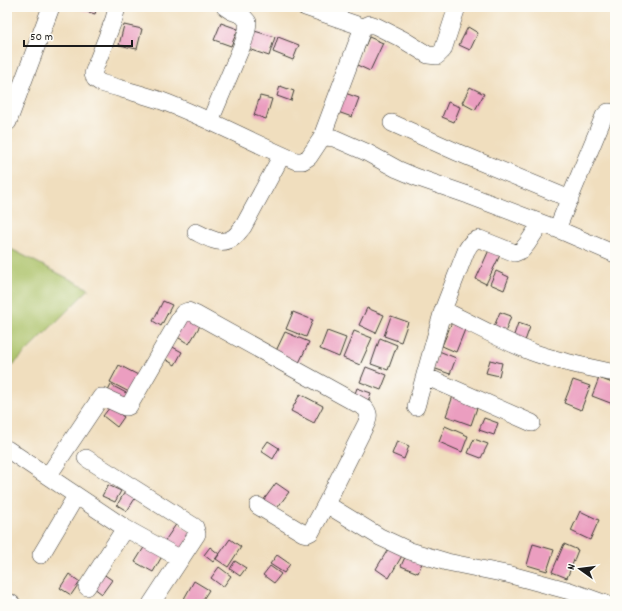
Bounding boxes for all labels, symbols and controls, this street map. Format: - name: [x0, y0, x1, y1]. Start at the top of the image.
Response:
- scale bar: [24, 22, 132, 48]
- text: 50 m: [30, 29, 53, 46]
- north arrow: [560, 549, 600, 589]
- text: N: [564, 562, 581, 572]

